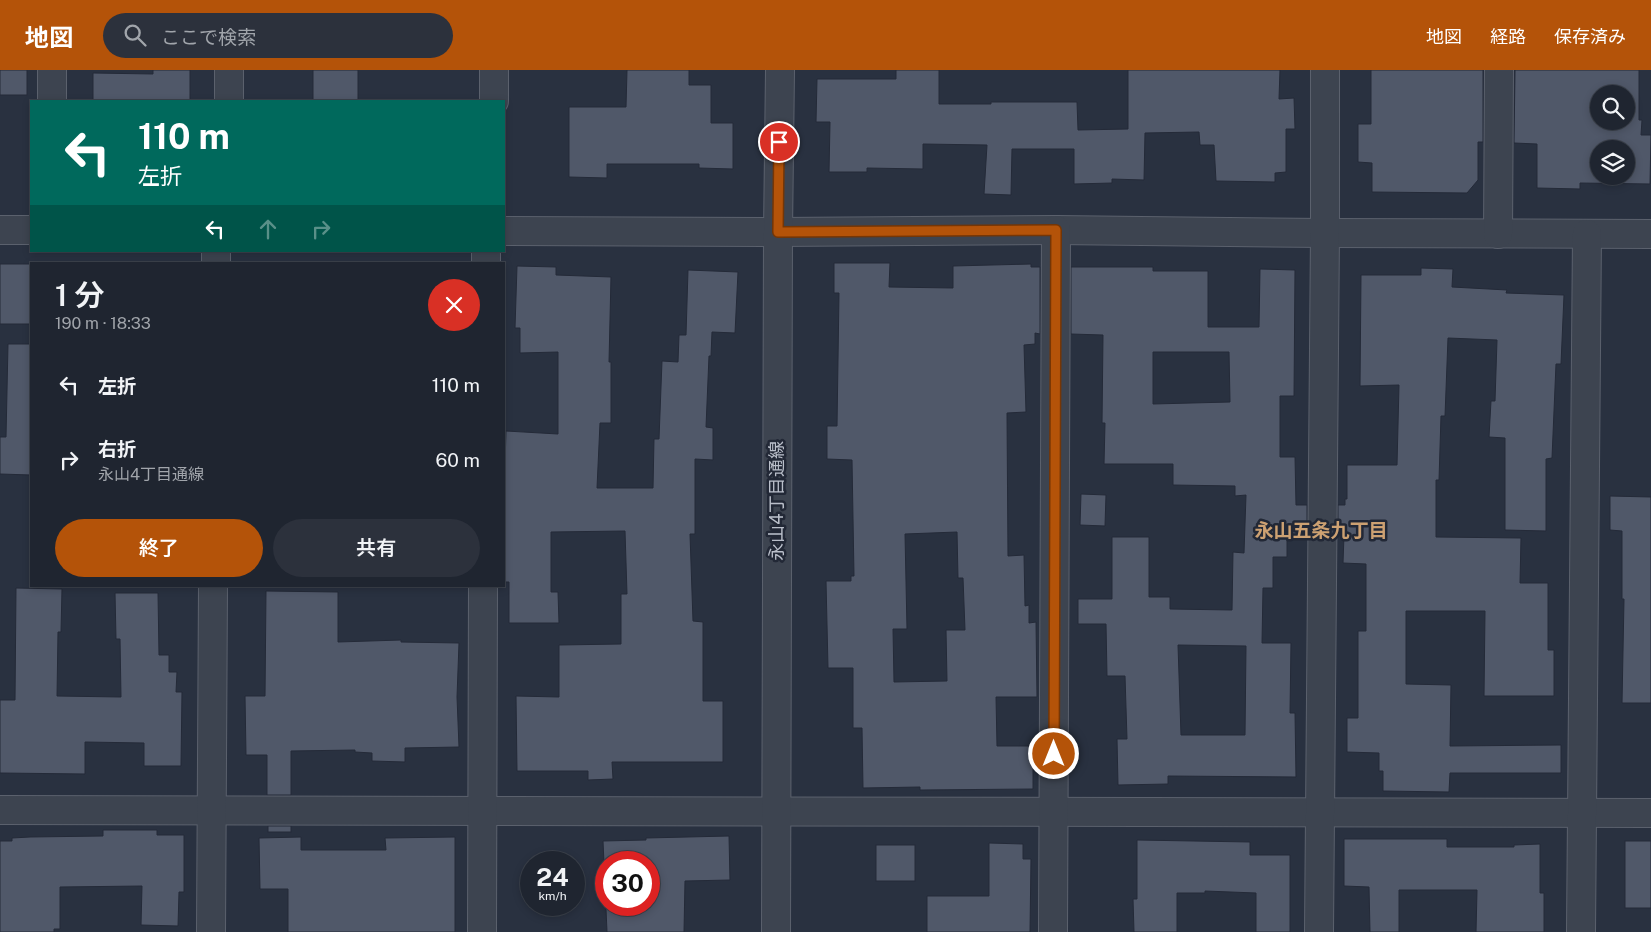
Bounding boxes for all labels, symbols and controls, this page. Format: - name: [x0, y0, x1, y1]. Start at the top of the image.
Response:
- search box: [103, 13, 453, 58]
- icon: search: [121, 21, 149, 49]
- text: 地図: [25, 23, 73, 51]
- text: ここで検索: [161, 26, 256, 48]
- text: 地図: [1426, 26, 1462, 47]
- text: 経路: [1490, 26, 1526, 47]
- text: 保存済み: [1554, 26, 1626, 47]
- map controls: [1590, 85, 1635, 185]
- button: search: [1590, 85, 1635, 130]
- text: 110 m: [138, 116, 230, 157]
- icon: left: [55, 120, 120, 185]
- pin: [758, 121, 800, 163]
- icon: arrive: [765, 128, 793, 156]
- button: layers: [1590, 140, 1635, 185]
- text: 左折: [138, 163, 182, 189]
- icon: left: [201, 215, 229, 243]
- icon: ahead: [254, 215, 282, 243]
- icon: right: [307, 215, 335, 243]
- text: 1 分: [55, 277, 105, 313]
- button: close: [428, 279, 480, 331]
- text: 190 m · 18:33: [55, 314, 151, 333]
- icon: left: [55, 371, 83, 399]
- text: 110 m: [432, 374, 480, 396]
- text: 左折: [98, 375, 136, 397]
- text: 右折: [98, 438, 136, 460]
- street label: 永山4丁目通線: [766, 441, 787, 561]
- icon: right: [55, 446, 83, 474]
- text: 60 m: [436, 449, 480, 471]
- text: 永山4丁目通線: [98, 465, 204, 484]
- button: 終了: [55, 519, 263, 577]
- button: 共有: [273, 519, 480, 577]
- district label: 永山五条九丁目: [1254, 519, 1388, 541]
- position arrow: [1027, 727, 1079, 779]
- speed limit sign: 30: [595, 851, 660, 916]
- text: 24: [536, 862, 569, 892]
- text: km/h: [538, 889, 567, 903]

